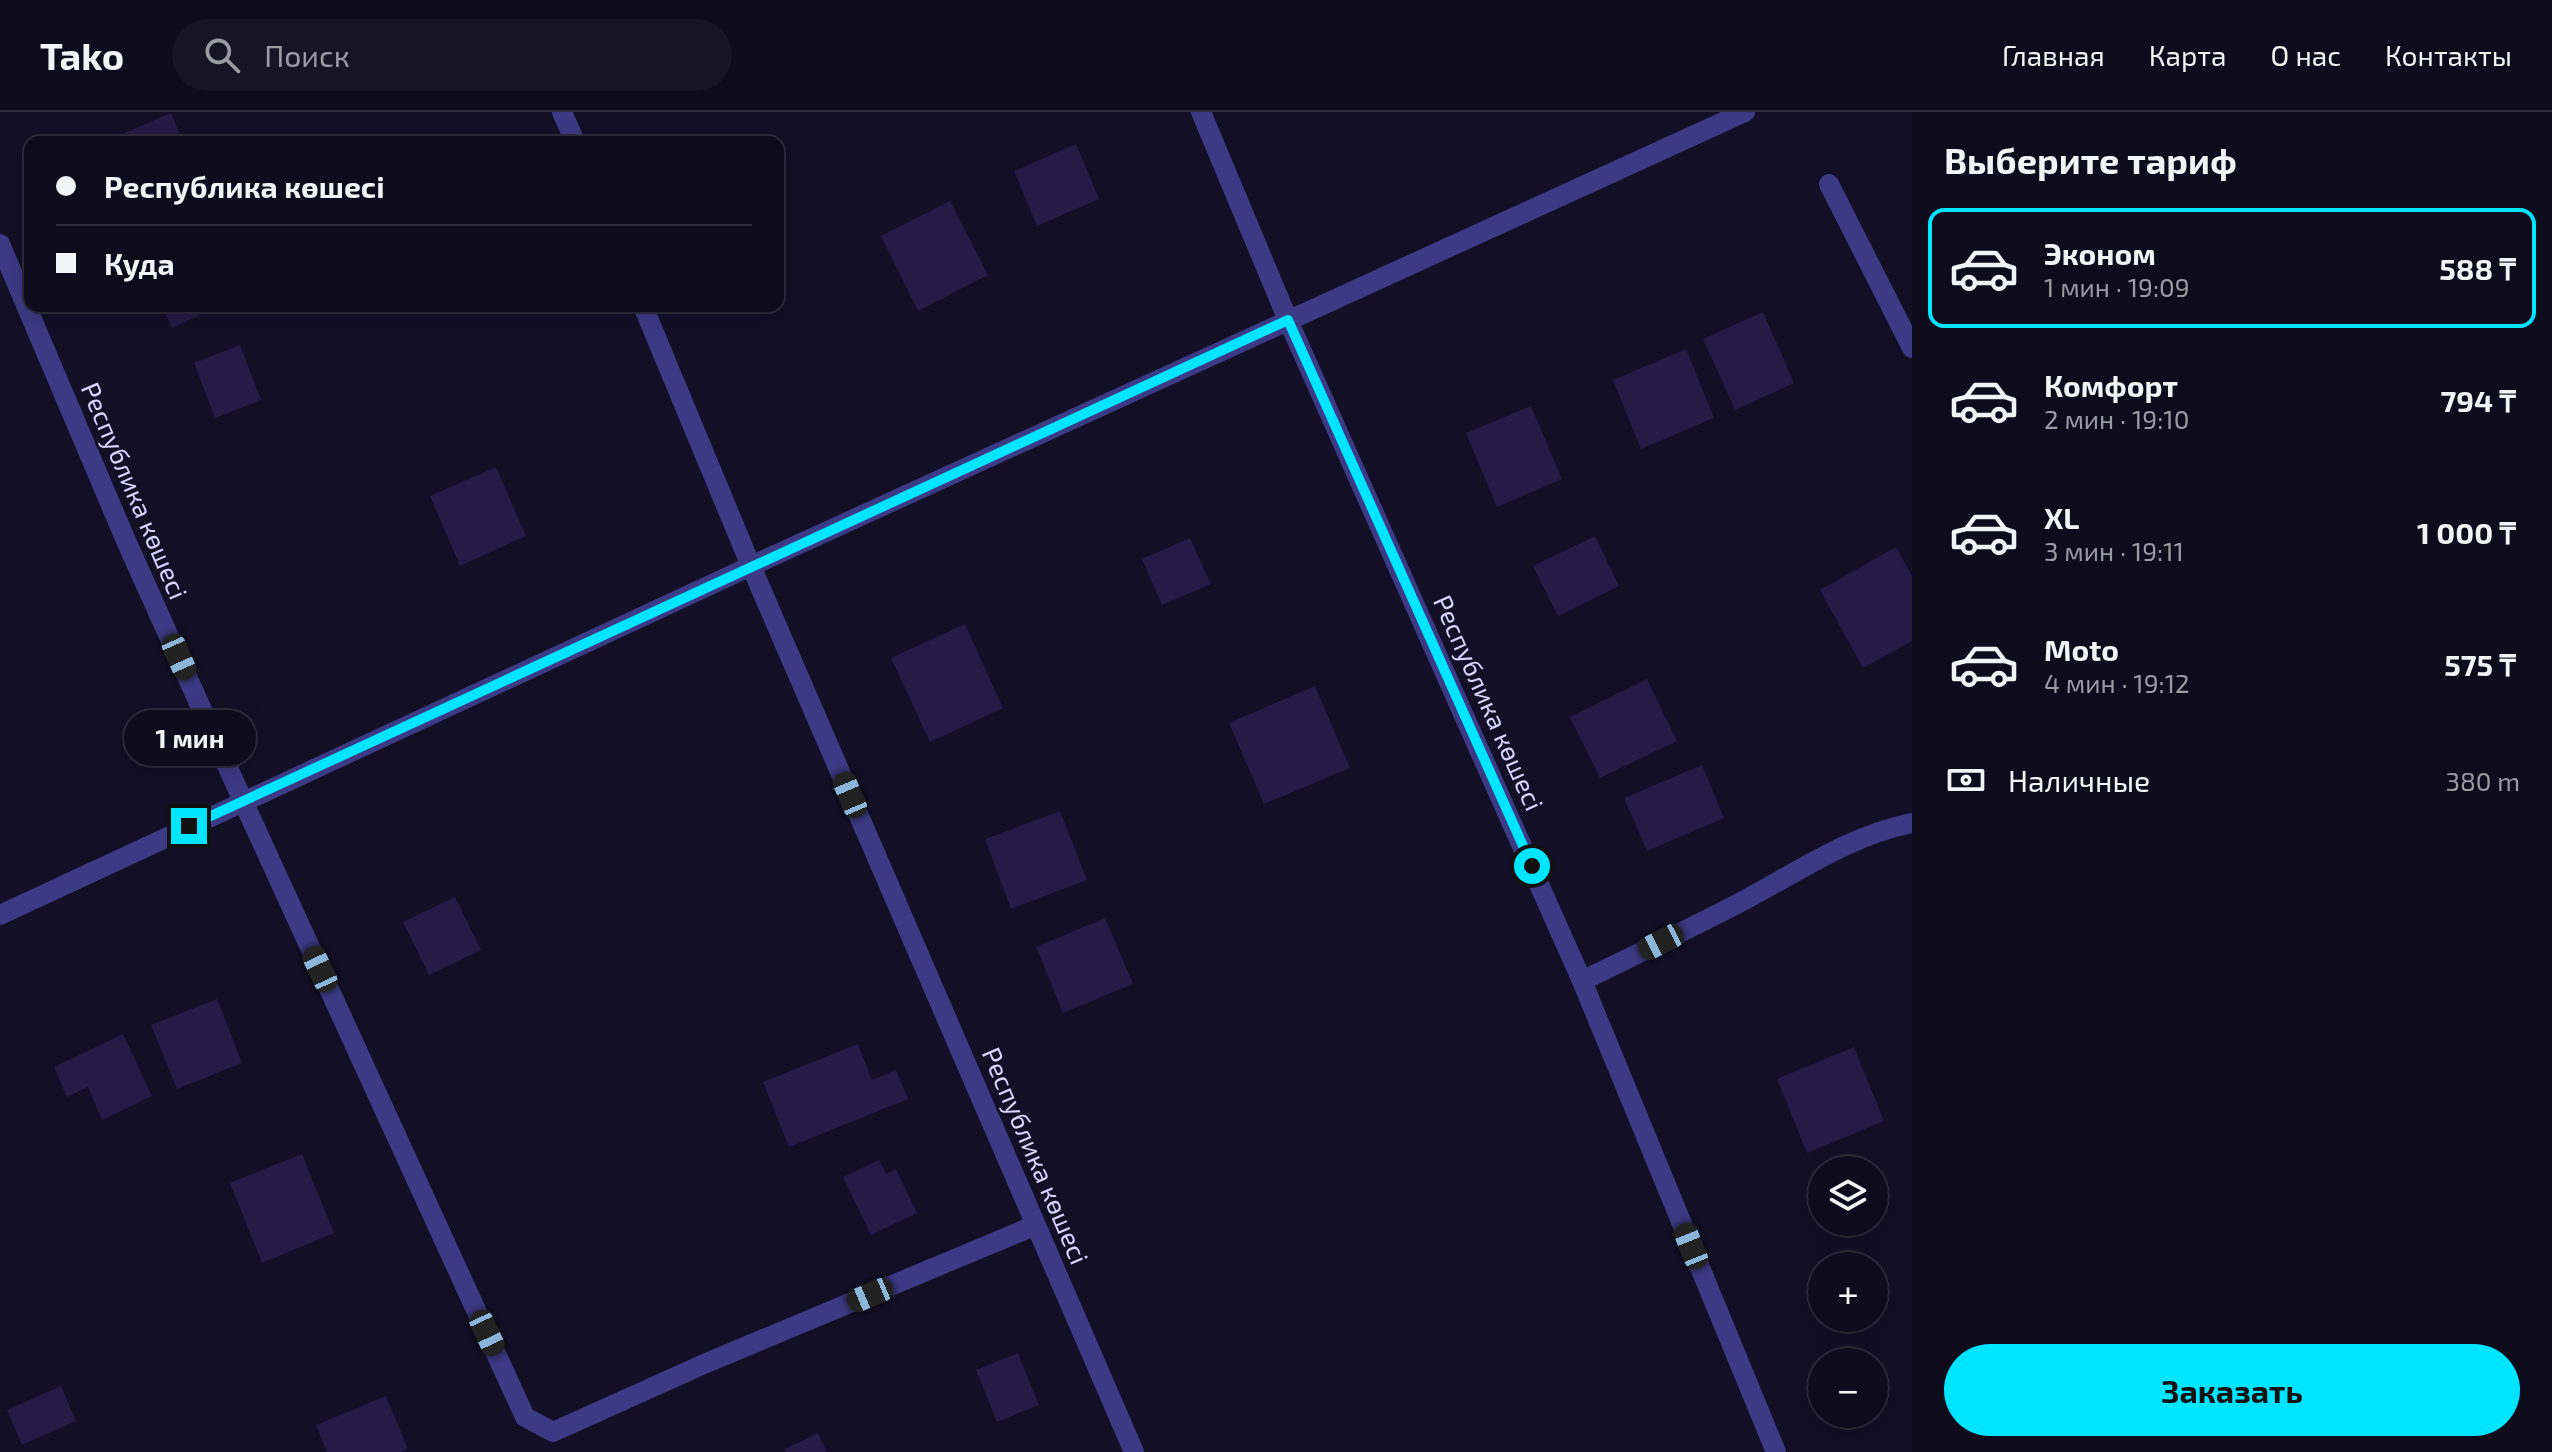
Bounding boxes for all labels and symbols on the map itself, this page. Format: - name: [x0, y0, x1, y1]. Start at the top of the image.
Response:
- street label: Республика көшесі: [75, 377, 195, 604]
- street label: Республика көшесі: [1427, 590, 1551, 815]
- car: [158, 630, 200, 684]
- callout: 1 мин: [123, 710, 255, 766]
- car: [830, 768, 870, 822]
- route end: [171, 808, 207, 844]
- route start: [1514, 848, 1550, 884]
- car: [1634, 920, 1688, 964]
- car: [299, 942, 341, 996]
- street label: Республика көшесі: [976, 1042, 1096, 1269]
- car: [1671, 1219, 1711, 1273]
- car: [843, 1275, 897, 1315]
- car: [466, 1306, 508, 1360]

